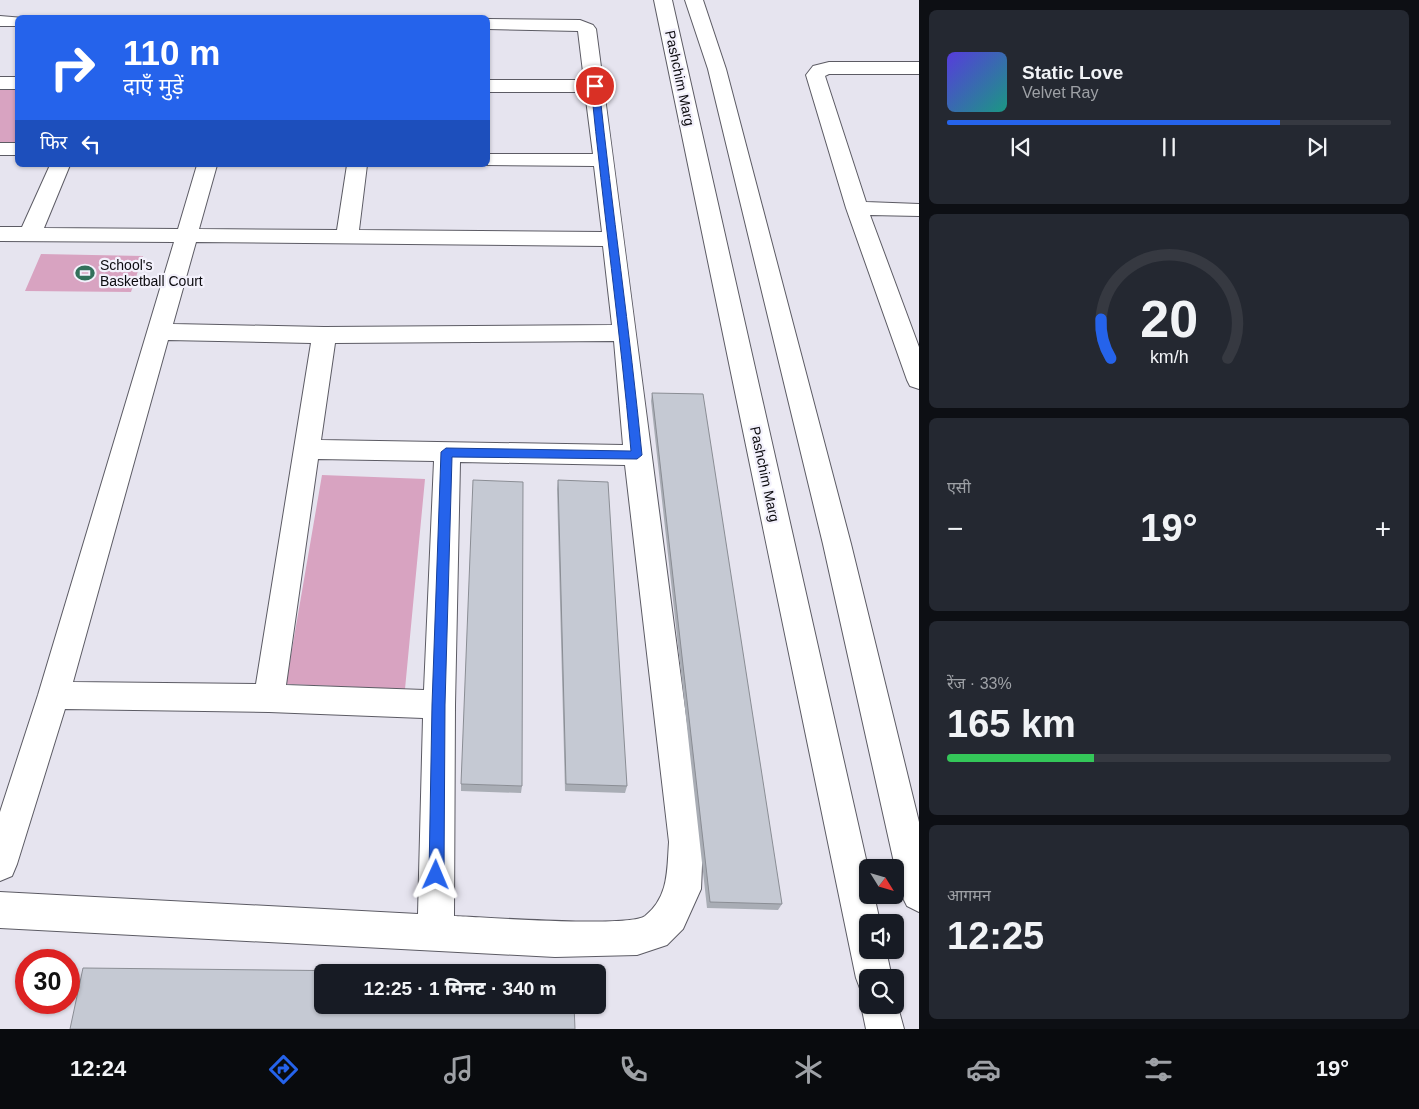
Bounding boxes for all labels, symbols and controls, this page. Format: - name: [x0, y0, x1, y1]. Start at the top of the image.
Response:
- street label: Pashchim Marg: [662, 29, 698, 127]
- text: 110 m: [123, 33, 220, 72]
- icon: right: [40, 35, 105, 100]
- text: Static Love: [1022, 62, 1123, 83]
- pin: [574, 65, 616, 107]
- icon: arrive: [581, 72, 609, 100]
- text: दाएँ मुड़ें: [123, 74, 184, 99]
- text: Velvet Ray: [1022, 84, 1098, 101]
- icon: left: [77, 130, 105, 158]
- text: फिर: [40, 132, 67, 153]
- icon: previous: [1007, 133, 1035, 161]
- icon: pause: [1155, 133, 1183, 161]
- icon: next: [1303, 133, 1331, 161]
- place label: School's Basketball Court: [100, 257, 203, 289]
- sports icon: School's Basketball Court: [74, 262, 96, 284]
- text: 20: [1140, 290, 1198, 348]
- text: km/h: [1150, 347, 1188, 367]
- street label: Pashchim Marg: [747, 425, 783, 523]
- text: एसी: [947, 479, 971, 496]
- text: 19°: [1140, 507, 1198, 549]
- text: −: [947, 513, 963, 544]
- text: +: [1375, 513, 1391, 544]
- text: रेंज · 33%: [947, 675, 1012, 692]
- text: 165 km: [947, 703, 1076, 745]
- position arrow: [409, 848, 461, 900]
- north arrow: [859, 859, 904, 904]
- map controls: [859, 859, 904, 1014]
- text: आगमन: [947, 887, 991, 904]
- button: sound: [859, 914, 904, 959]
- text: 12:25: [947, 915, 1044, 957]
- speed limit sign: 30: [15, 949, 80, 1014]
- button: search: [859, 969, 904, 1014]
- text: 12:25 · 1 मिनट · 340 m: [364, 978, 557, 999]
- icon: directions: [266, 1052, 301, 1087]
- icon: music: [441, 1052, 476, 1087]
- icon: phone: [616, 1052, 651, 1087]
- icon: climate: [791, 1052, 826, 1087]
- icon: car: [966, 1052, 1001, 1087]
- icon: filters: [1141, 1052, 1176, 1087]
- text: 12:24: [70, 1056, 126, 1081]
- text: 19°: [1316, 1056, 1349, 1081]

